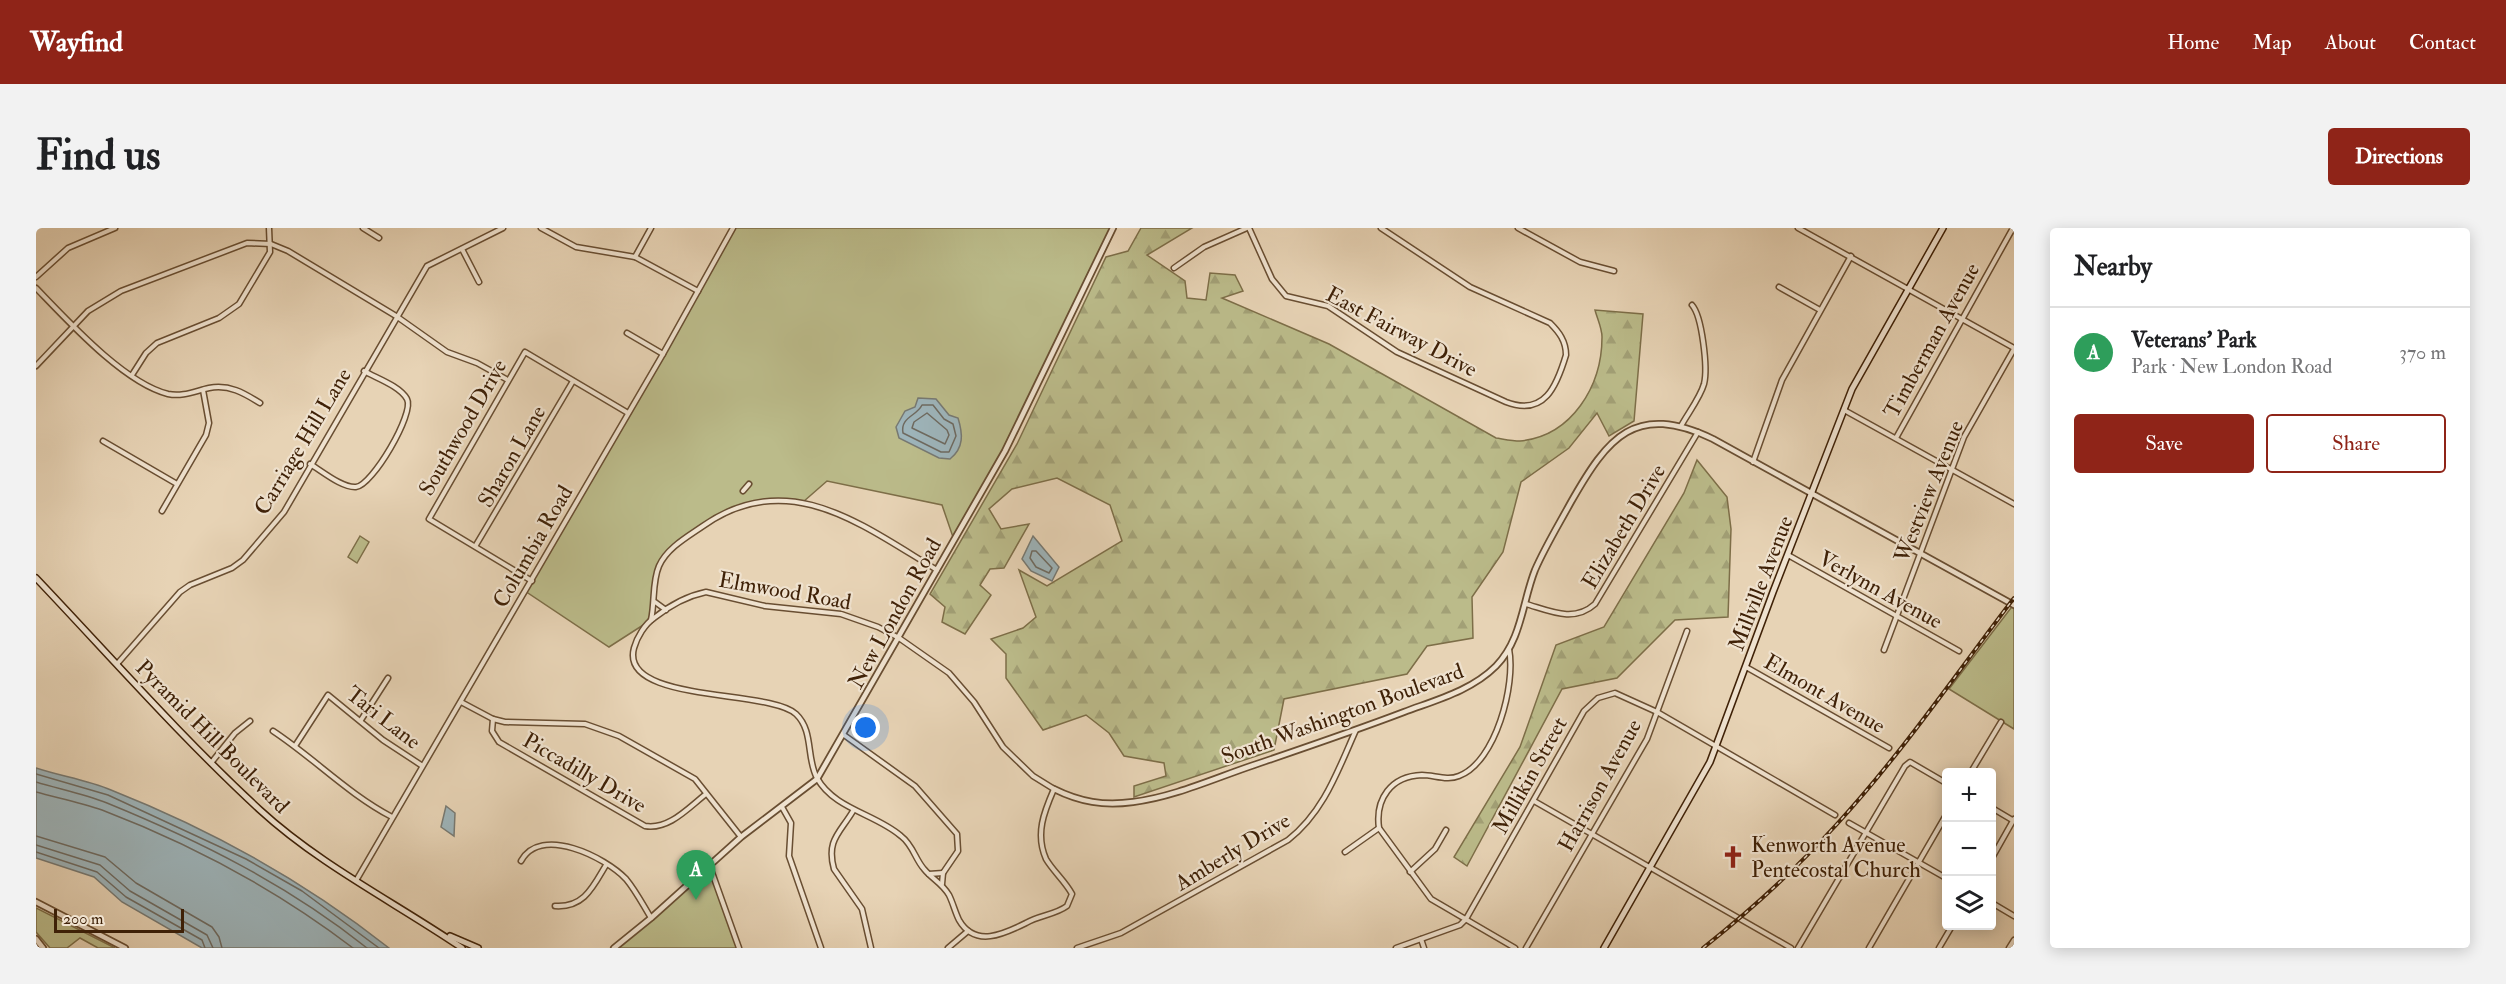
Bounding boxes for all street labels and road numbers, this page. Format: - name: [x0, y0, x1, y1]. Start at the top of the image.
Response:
- street label: Timberman Avenue: [1878, 258, 1986, 423]
- street label: East Fairway Drive: [1321, 280, 1482, 384]
- street label: Southwood Drive: [412, 354, 513, 501]
- street label: Carriage Hill Lane: [248, 363, 358, 520]
- street label: Sharon Lane: [471, 401, 552, 512]
- street label: Westview Avenue: [1887, 416, 1970, 567]
- street label: Elizabeth Drive: [1576, 459, 1672, 594]
- street label: Columbia Road: [487, 480, 579, 613]
- street label: Millville Avenue: [1722, 512, 1800, 655]
- street label: New London Road: [842, 533, 948, 694]
- street label: Verlynn Avenue: [1814, 544, 1947, 635]
- street label: Elmwood Road: [716, 566, 854, 616]
- street label: Elmont Avenue: [1759, 648, 1890, 740]
- street label: Pyramid Hill Boulevard: [129, 654, 295, 820]
- street label: South Washington Boulevard: [1217, 657, 1468, 771]
- street label: Tari Lane: [340, 680, 426, 756]
- street label: Millikin Street: [1486, 712, 1574, 839]
- street label: Harrison Avenue: [1552, 714, 1648, 857]
- street label: Piccadilly Drive: [518, 726, 651, 819]
- street label: Amberly Drive: [1169, 807, 1295, 898]

